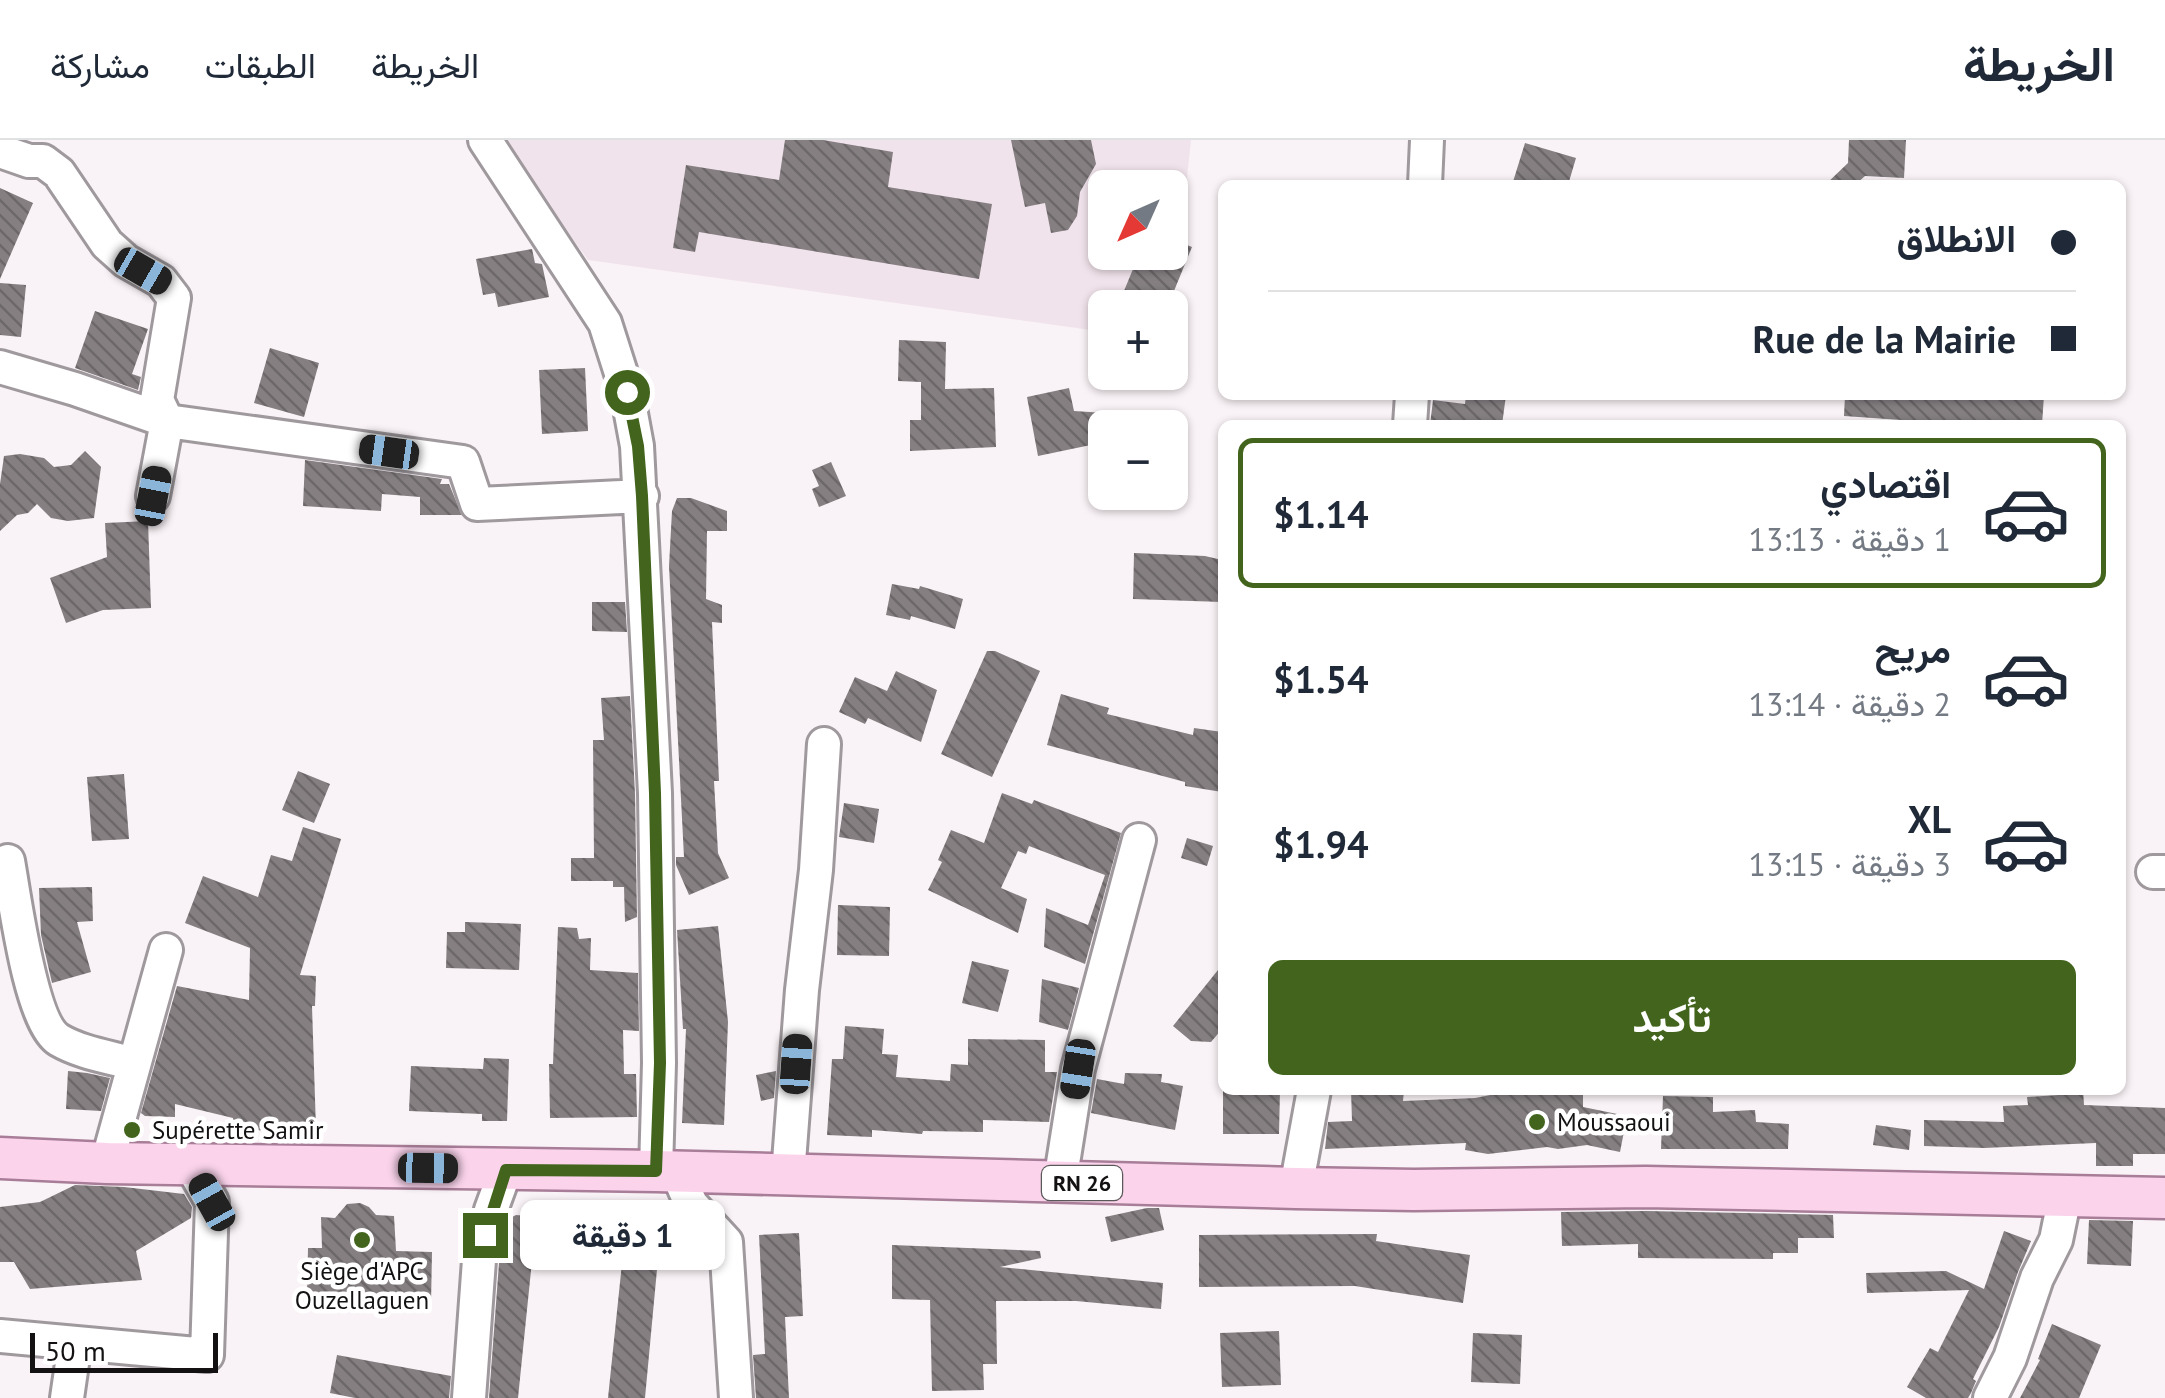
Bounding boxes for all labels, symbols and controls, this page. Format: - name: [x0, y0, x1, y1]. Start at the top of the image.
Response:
- text: الخريطة: [1963, 32, 2115, 94]
- text: مشاركة: [50, 42, 150, 88]
- text: الطبقات: [205, 42, 316, 88]
- text: الخريطة: [371, 42, 479, 88]
- north arrow: [1088, 170, 1188, 270]
- map controls: [1088, 170, 1188, 510]
- text: الانطلاق: [1897, 213, 2016, 262]
- car: [110, 243, 176, 299]
- button: +: [1088, 290, 1188, 390]
- text: Rue de la Mairie: [1752, 314, 2016, 363]
- route start: [605, 370, 650, 415]
- button: −: [1088, 410, 1188, 510]
- car: [357, 433, 421, 471]
- text: اقتصادي: [1820, 459, 1951, 508]
- car: [133, 464, 173, 528]
- icon: car: [1981, 468, 2071, 558]
- text: $1.14: [1273, 489, 1369, 538]
- text: 1 دقيقة · 13:13: [1749, 518, 1951, 560]
- text: مريح: [1875, 624, 1951, 673]
- icon: car: [1981, 633, 2071, 723]
- text: $1.54: [1273, 654, 1369, 703]
- text: 2 دقيقة · 13:14: [1749, 683, 1951, 725]
- text: XL: [1907, 794, 1951, 843]
- icon: car: [1981, 798, 2071, 888]
- text: $1.94: [1273, 819, 1369, 868]
- text: 3 دقيقة · 13:15: [1749, 843, 1951, 885]
- button: تأكيد: [1268, 960, 2076, 1075]
- car: [779, 1033, 813, 1095]
- car: [1058, 1037, 1098, 1101]
- place label: Moussaoui: [1557, 1106, 1671, 1138]
- marker: Moussaoui: [1526, 1111, 1548, 1133]
- place label: Supérette Samir: [152, 1114, 324, 1146]
- marker: Supérette Samir: [121, 1119, 143, 1141]
- car: [398, 1152, 458, 1184]
- road number: RN 26: [1042, 1166, 1122, 1200]
- car: [184, 1168, 240, 1236]
- callout: 1 دقيقة: [520, 1200, 725, 1270]
- route end: [463, 1213, 508, 1258]
- text: 1 دقيقة: [572, 1214, 673, 1256]
- marker: Siège d'APC Ouzellaguen: [351, 1229, 373, 1251]
- place label: Siège d'APC Ouzellaguen: [295, 1255, 429, 1316]
- scale bar: [30, 1328, 218, 1372]
- text: 50 m: [45, 1332, 106, 1369]

